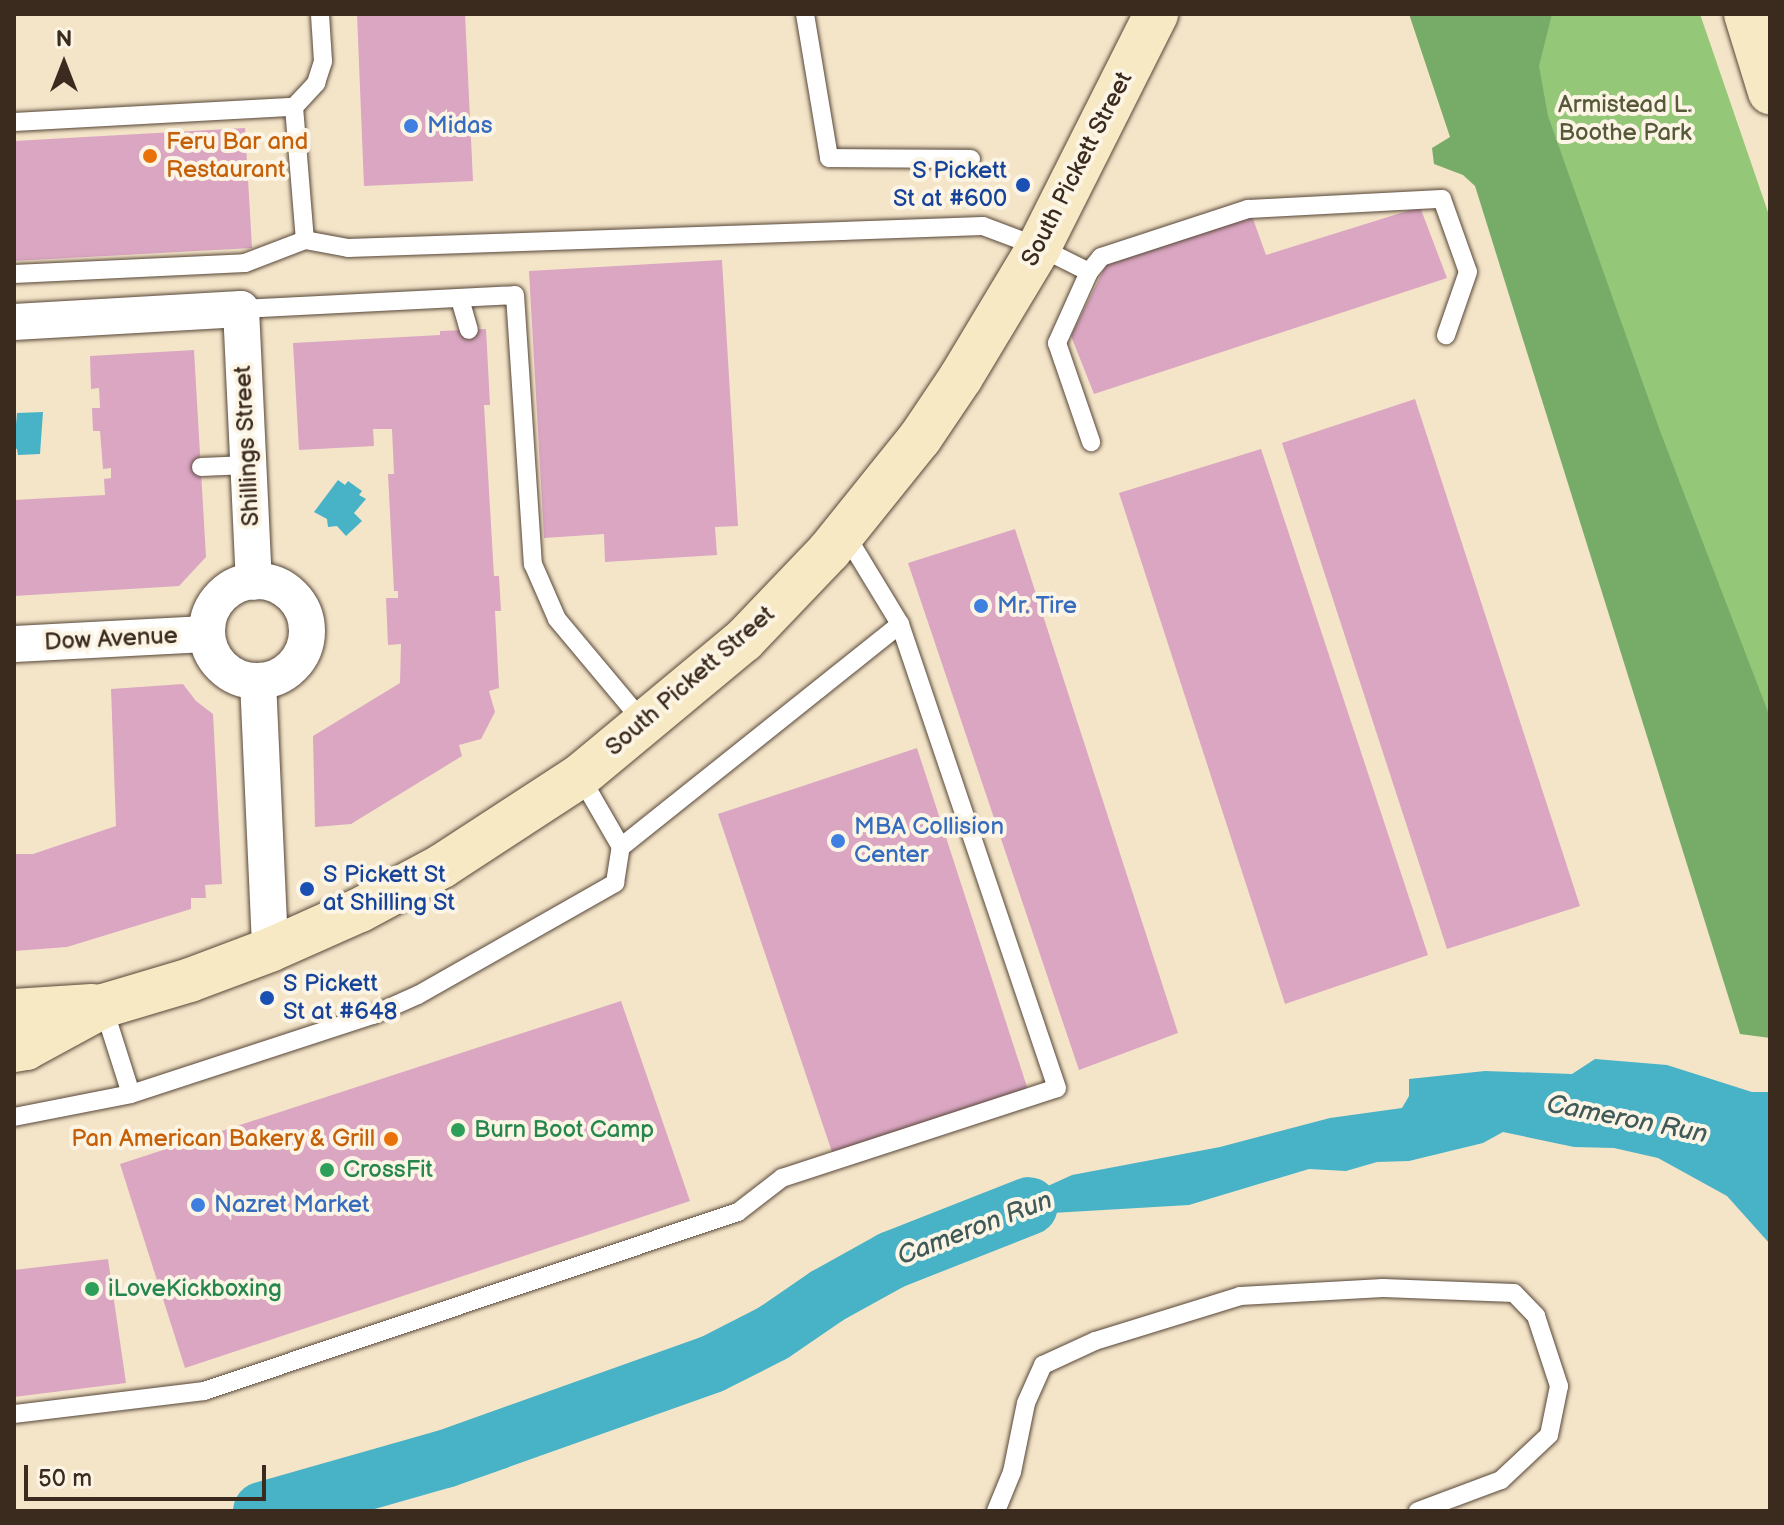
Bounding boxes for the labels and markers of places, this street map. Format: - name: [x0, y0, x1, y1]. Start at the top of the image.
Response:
- place label: Midas: [427, 112, 493, 140]
- marker: Midas: [402, 117, 420, 135]
- place label: Feru Bar and Restaurant: [166, 128, 308, 184]
- marker: Feru Bar and Restaurant: [141, 147, 159, 165]
- place label: S Pickett St at #600: [893, 157, 1007, 213]
- marker: S Pickett St at #600: [1014, 176, 1032, 194]
- place label: Mr. Tire: [997, 592, 1078, 620]
- marker: Mr. Tire: [972, 597, 990, 615]
- place label: MBA Collision Center: [854, 813, 1004, 869]
- marker: MBA Collision Center: [829, 832, 847, 850]
- place label: S Pickett St at Shilling St: [323, 861, 456, 917]
- marker: S Pickett St at Shilling St: [298, 880, 316, 898]
- place label: S Pickett St at #648: [283, 970, 398, 1026]
- marker: S Pickett St at #648: [258, 989, 276, 1007]
- place label: Burn Boot Camp: [474, 1116, 654, 1144]
- marker: Burn Boot Camp: [449, 1121, 467, 1139]
- place label: Pan American Bakery & Grill: [70, 1125, 375, 1153]
- marker: Pan American Bakery & Grill: [382, 1130, 400, 1148]
- place label: CrossFit: [343, 1156, 433, 1184]
- marker: CrossFit: [318, 1161, 336, 1179]
- place label: Nazret Market: [214, 1191, 369, 1219]
- marker: Nazret Market: [189, 1196, 207, 1214]
- place label: iLoveKickboxing: [108, 1275, 282, 1303]
- marker: iLoveKickboxing: [83, 1280, 101, 1298]

